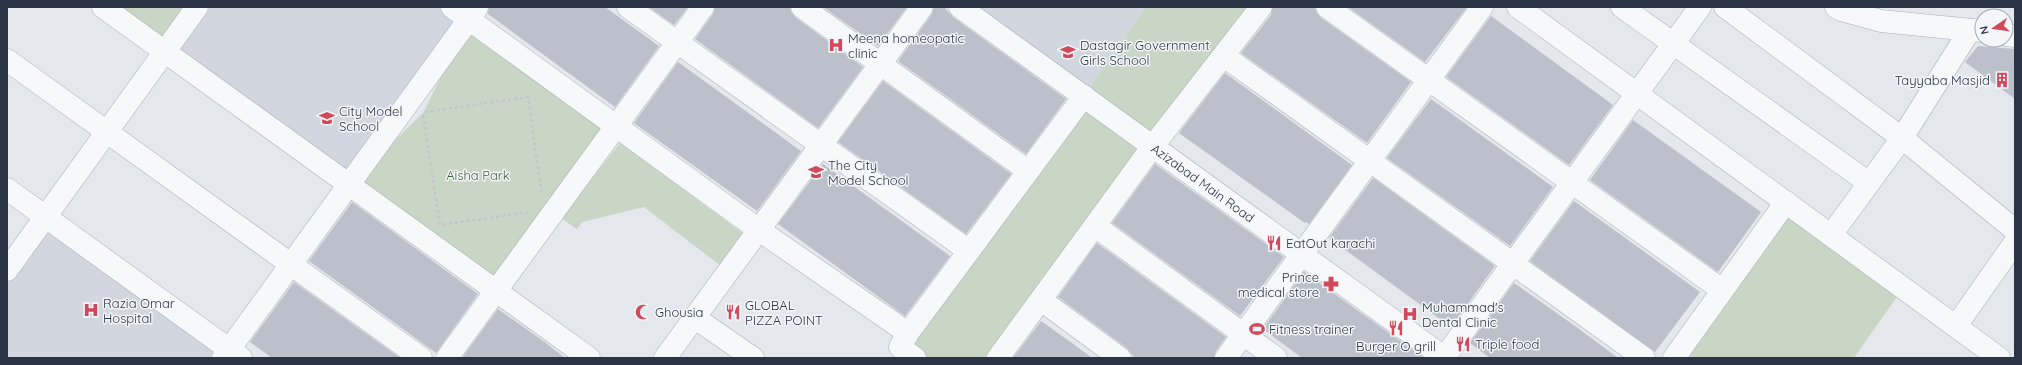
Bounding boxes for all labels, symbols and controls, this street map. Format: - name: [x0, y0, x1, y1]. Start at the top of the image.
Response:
- north arrow: [1974, 8, 2014, 48]
- text: N: [1977, 25, 1992, 36]
- place label: Meena homeopatic clinic: [848, 30, 965, 61]
- hospital icon: Meena homeopatic clinic: [827, 36, 845, 54]
- place label: Dastagir Government Girls School: [1080, 37, 1210, 68]
- school or university icon: Dastagir Government Girls School: [1059, 43, 1077, 61]
- building icon: Tayyaba Masjid: [1993, 71, 2011, 89]
- place label: Tayyaba Masjid: [1895, 72, 1990, 88]
- place label: City Model School: [339, 103, 402, 134]
- school or university icon: City Model School: [318, 109, 336, 127]
- street label: Azizabad Main Road: [1148, 140, 1258, 226]
- place label: The City Model School: [828, 157, 908, 188]
- school or university icon: The City Model School: [807, 163, 825, 181]
- park label: Aisha Park: [446, 167, 510, 183]
- restaurant icon: EatOut karachi: [1265, 234, 1283, 252]
- place label: EatOut karachi: [1286, 235, 1375, 251]
- place label: Prince medical store: [1238, 269, 1319, 300]
- pharmacy icon: Prince medical store: [1322, 275, 1340, 293]
- place label: Razia Omar Hospital: [103, 295, 175, 326]
- place label: GLOBAL PIZZA POINT: [745, 297, 823, 328]
- place label: Muhammad's Dental Clinic: [1422, 299, 1503, 330]
- hospital icon: Razia Omar Hospital: [82, 301, 100, 319]
- mosque icon: Ghousia: [634, 303, 652, 321]
- restaurant icon: GLOBAL PIZZA POINT: [724, 303, 742, 321]
- place label: Ghousia: [655, 304, 703, 320]
- hospital icon: Muhammad's Dental Clinic: [1401, 305, 1419, 323]
- restaurant icon: Burger O grill: [1387, 319, 1405, 337]
- sports icon: Fitness trainer: [1248, 320, 1266, 338]
- place label: Fitness trainer: [1269, 321, 1354, 337]
- restaurant icon: Triple food: [1454, 335, 1472, 353]
- place label: Triple food: [1475, 336, 1539, 352]
- place label: Burger O grill: [1356, 338, 1436, 354]

